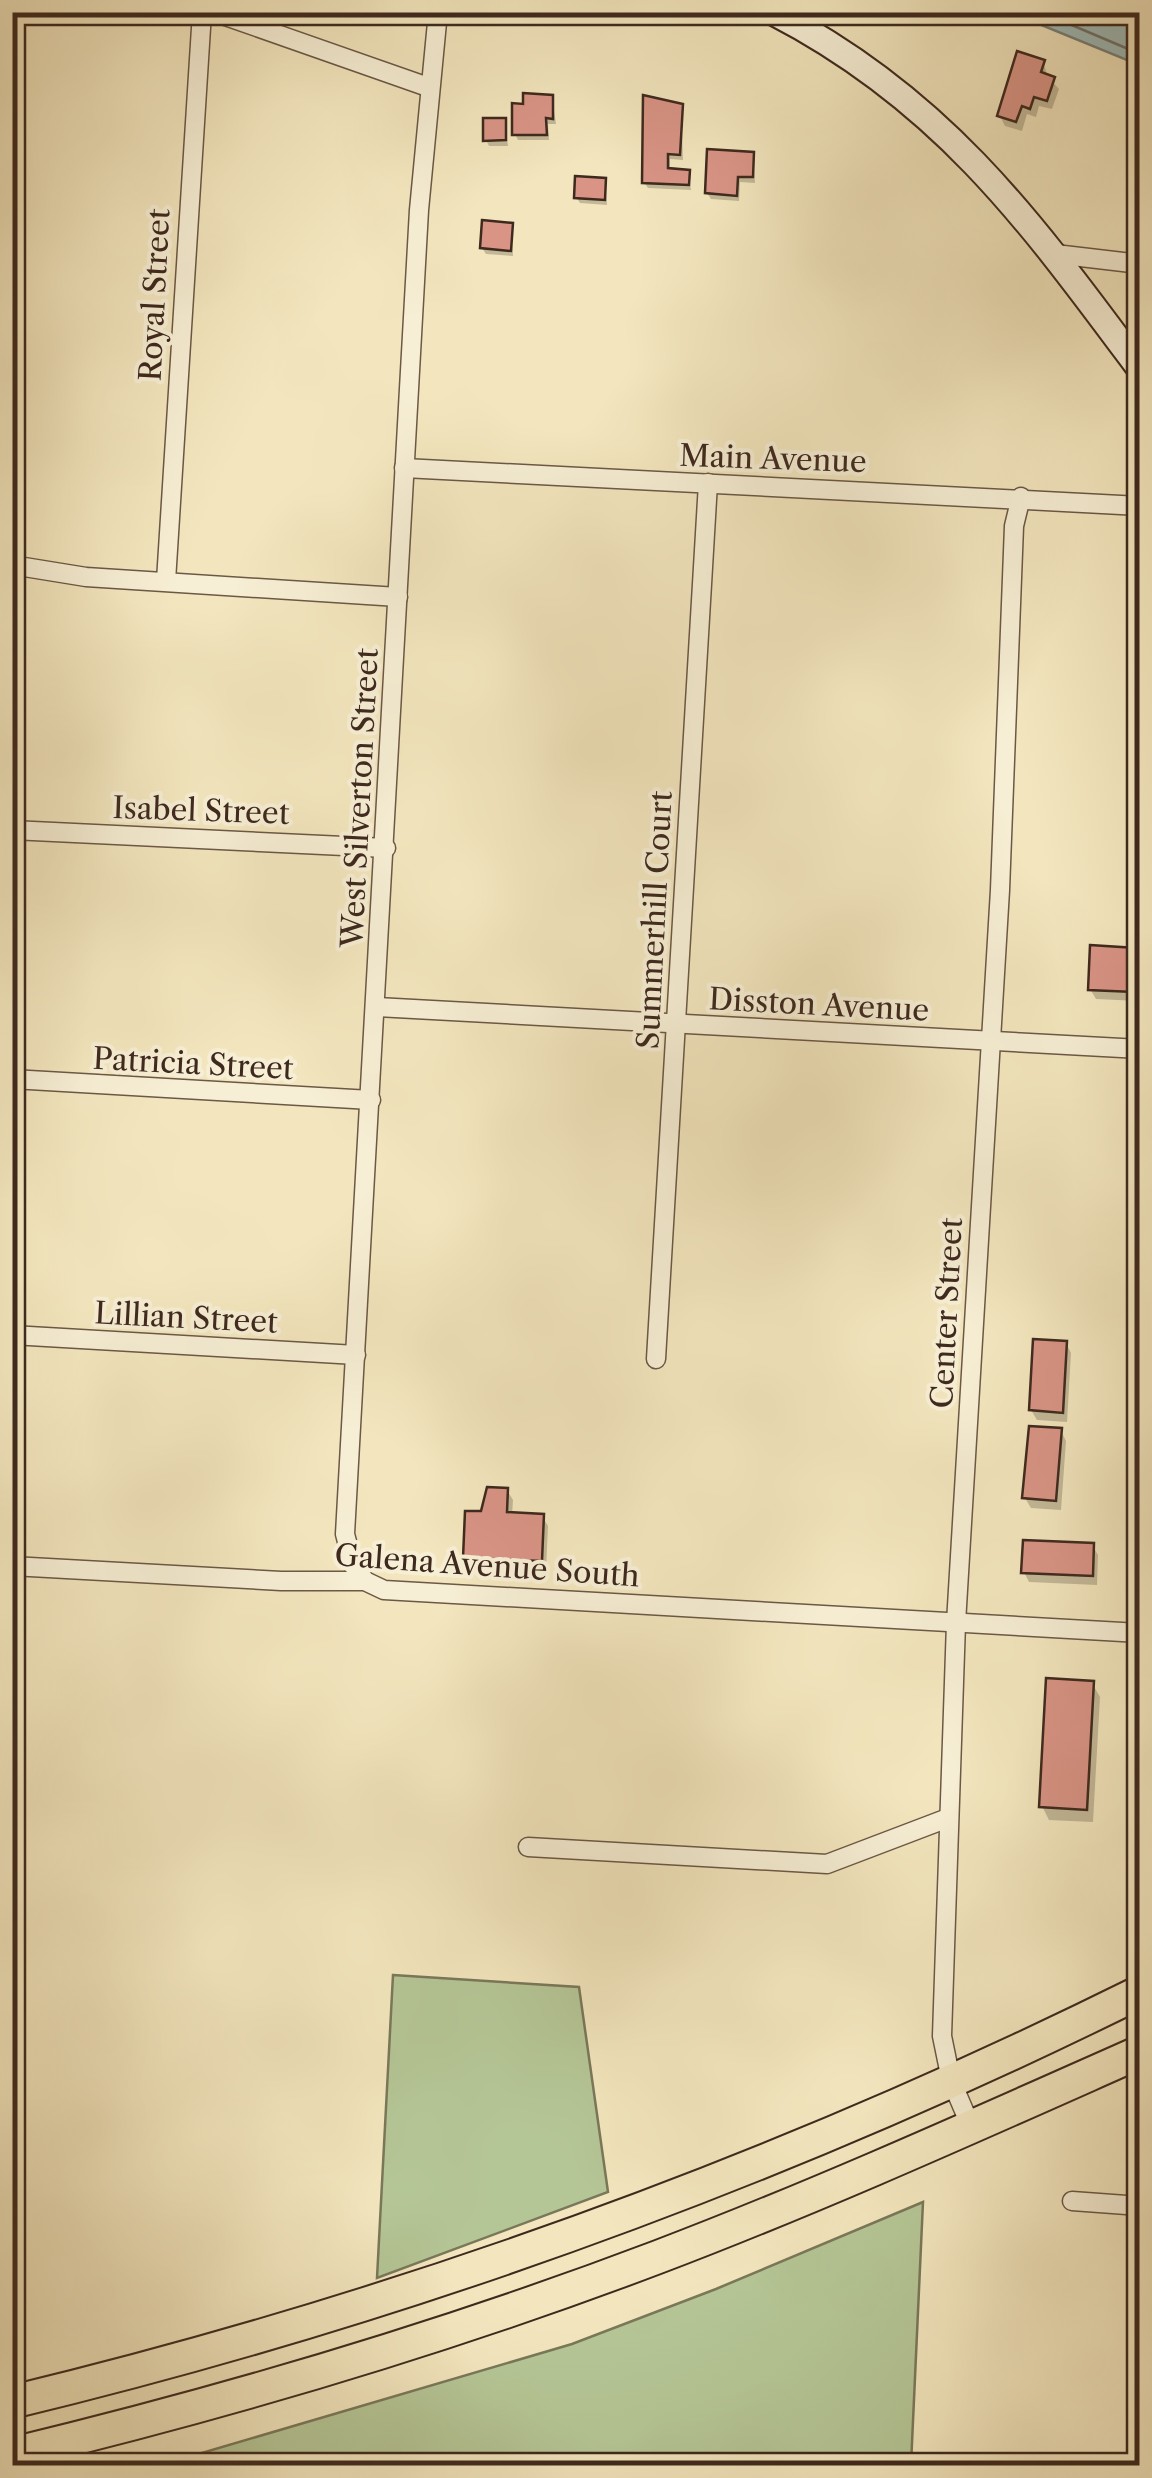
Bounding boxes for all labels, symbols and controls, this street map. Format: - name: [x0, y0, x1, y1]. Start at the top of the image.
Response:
- street label: Royal Street: [132, 207, 178, 382]
- street label: Main Avenue: [679, 437, 867, 480]
- street label: West Silverton Street: [333, 647, 386, 950]
- street label: Isabel Street: [112, 789, 290, 832]
- street label: Summerhill Court: [629, 789, 680, 1050]
- street label: Disston Avenue: [708, 980, 930, 1029]
- street label: Patricia Street: [92, 1040, 295, 1087]
- street label: Center Street: [923, 1216, 970, 1409]
- street label: Lillian Street: [93, 1294, 279, 1341]
- street label: Galena Avenue South: [333, 1536, 641, 1595]

